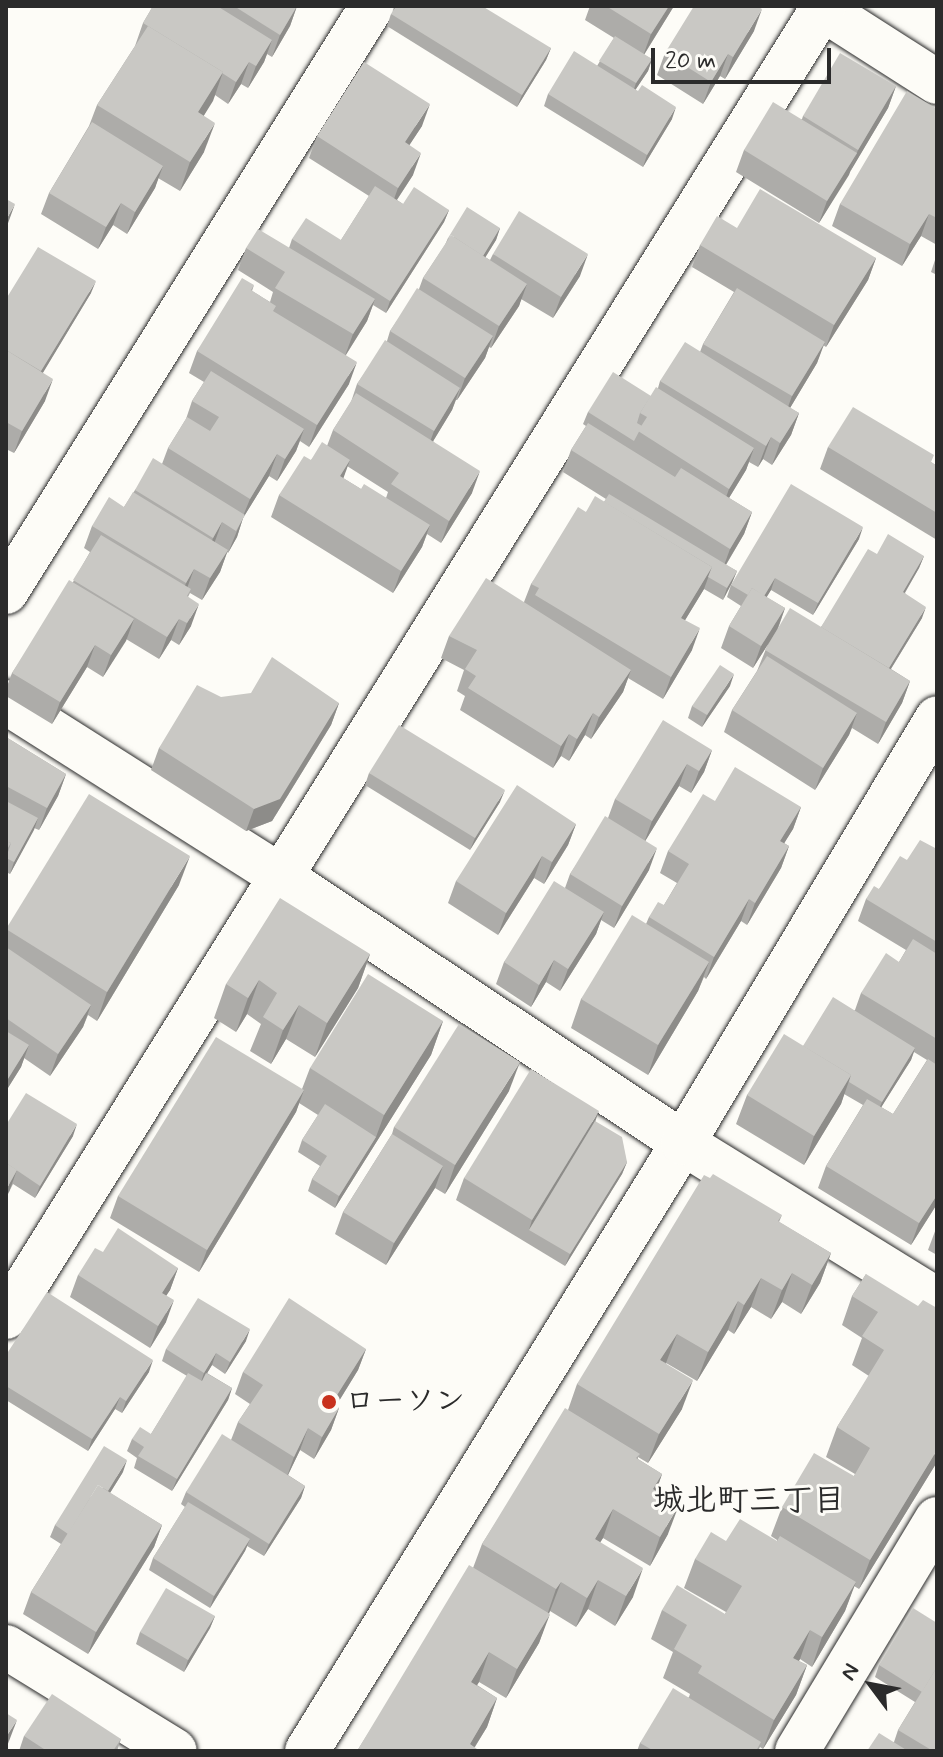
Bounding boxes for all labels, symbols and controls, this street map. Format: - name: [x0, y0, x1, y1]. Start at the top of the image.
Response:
- scale bar: [655, 32, 835, 82]
- text: 20 m: [665, 46, 716, 77]
- place label: ローソン: [345, 1384, 465, 1420]
- marker: ローソン: [320, 1393, 338, 1411]
- district label: 城北町三丁目: [653, 1482, 845, 1520]
- north arrow: [831, 1645, 911, 1725]
- text: N: [835, 1659, 866, 1686]

